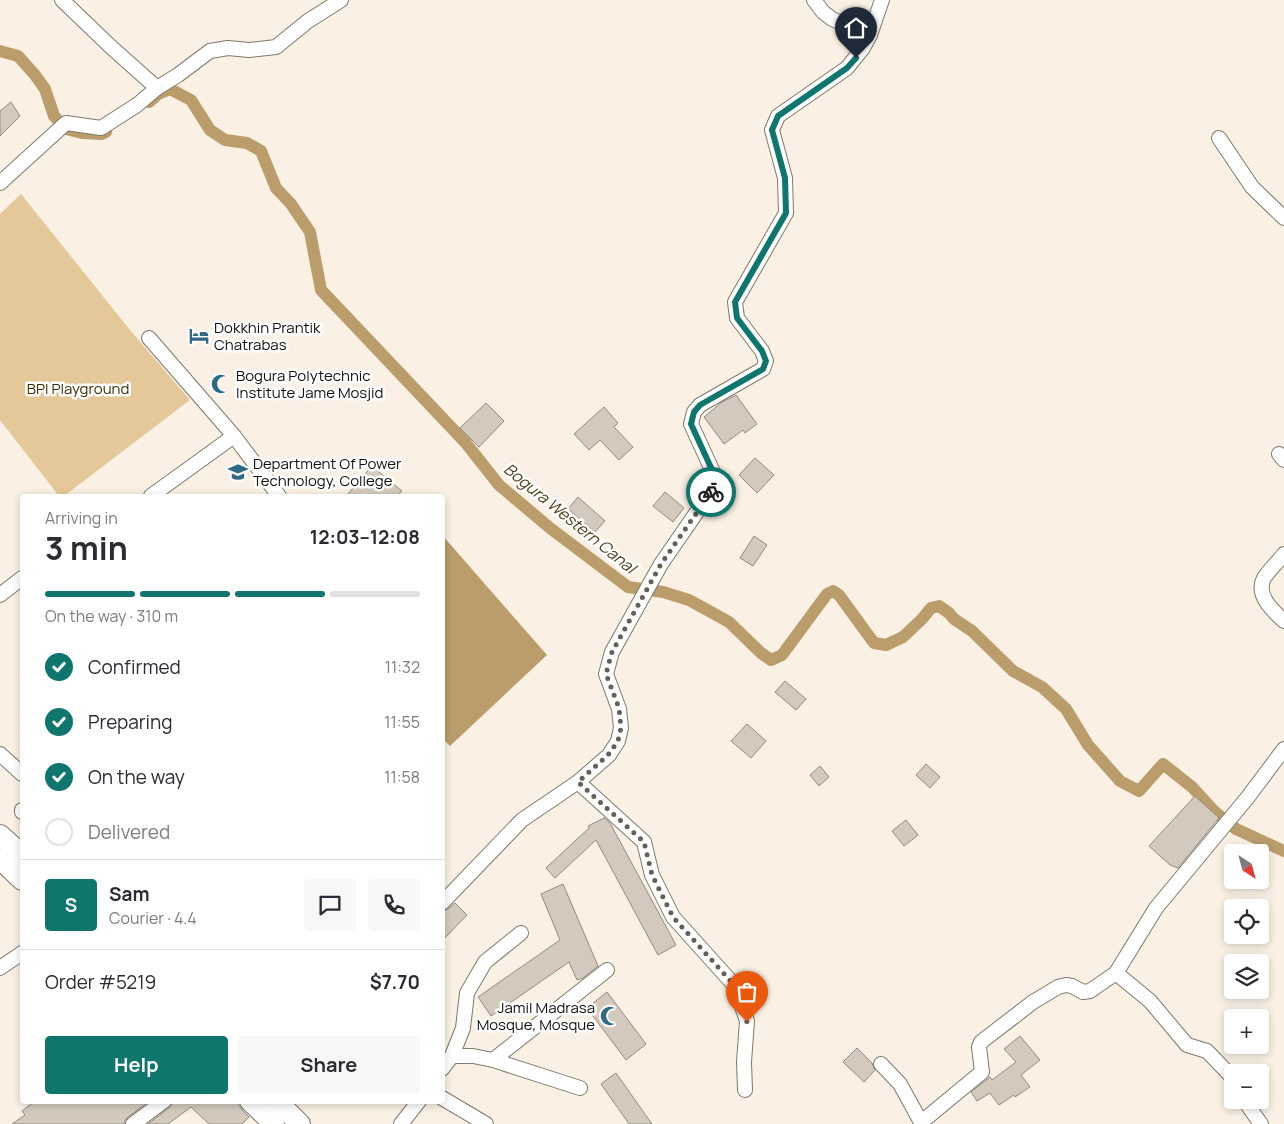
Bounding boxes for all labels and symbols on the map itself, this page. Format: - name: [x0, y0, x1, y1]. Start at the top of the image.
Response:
- pin: [835, 7, 877, 58]
- place label: Dokkhin Prantik Chatrabas: [214, 317, 321, 355]
- hotel icon: Dokkhin Prantik Chatrabas: [188, 325, 210, 347]
- place label: Bogura Polytechnic Institute Jame Mosjid: [236, 365, 383, 403]
- mosque icon: Bogura Polytechnic Institute Jame Mosjid: [210, 373, 232, 395]
- park label: BPI Playground: [27, 378, 129, 399]
- place label: Department Of Power Technology, College: [253, 453, 402, 491]
- water label: Bogura Western Canal: [499, 458, 642, 580]
- school or university icon: Department Of Power Technology, College: [227, 461, 249, 483]
- courier: [686, 467, 736, 517]
- north arrow: [1224, 844, 1269, 889]
- pin: [726, 971, 768, 1022]
- place label: Jamil Madrasa Mosque, Mosque: [477, 997, 595, 1035]
- mosque icon: Jamil Madrasa Mosque, Mosque: [599, 1005, 621, 1027]

